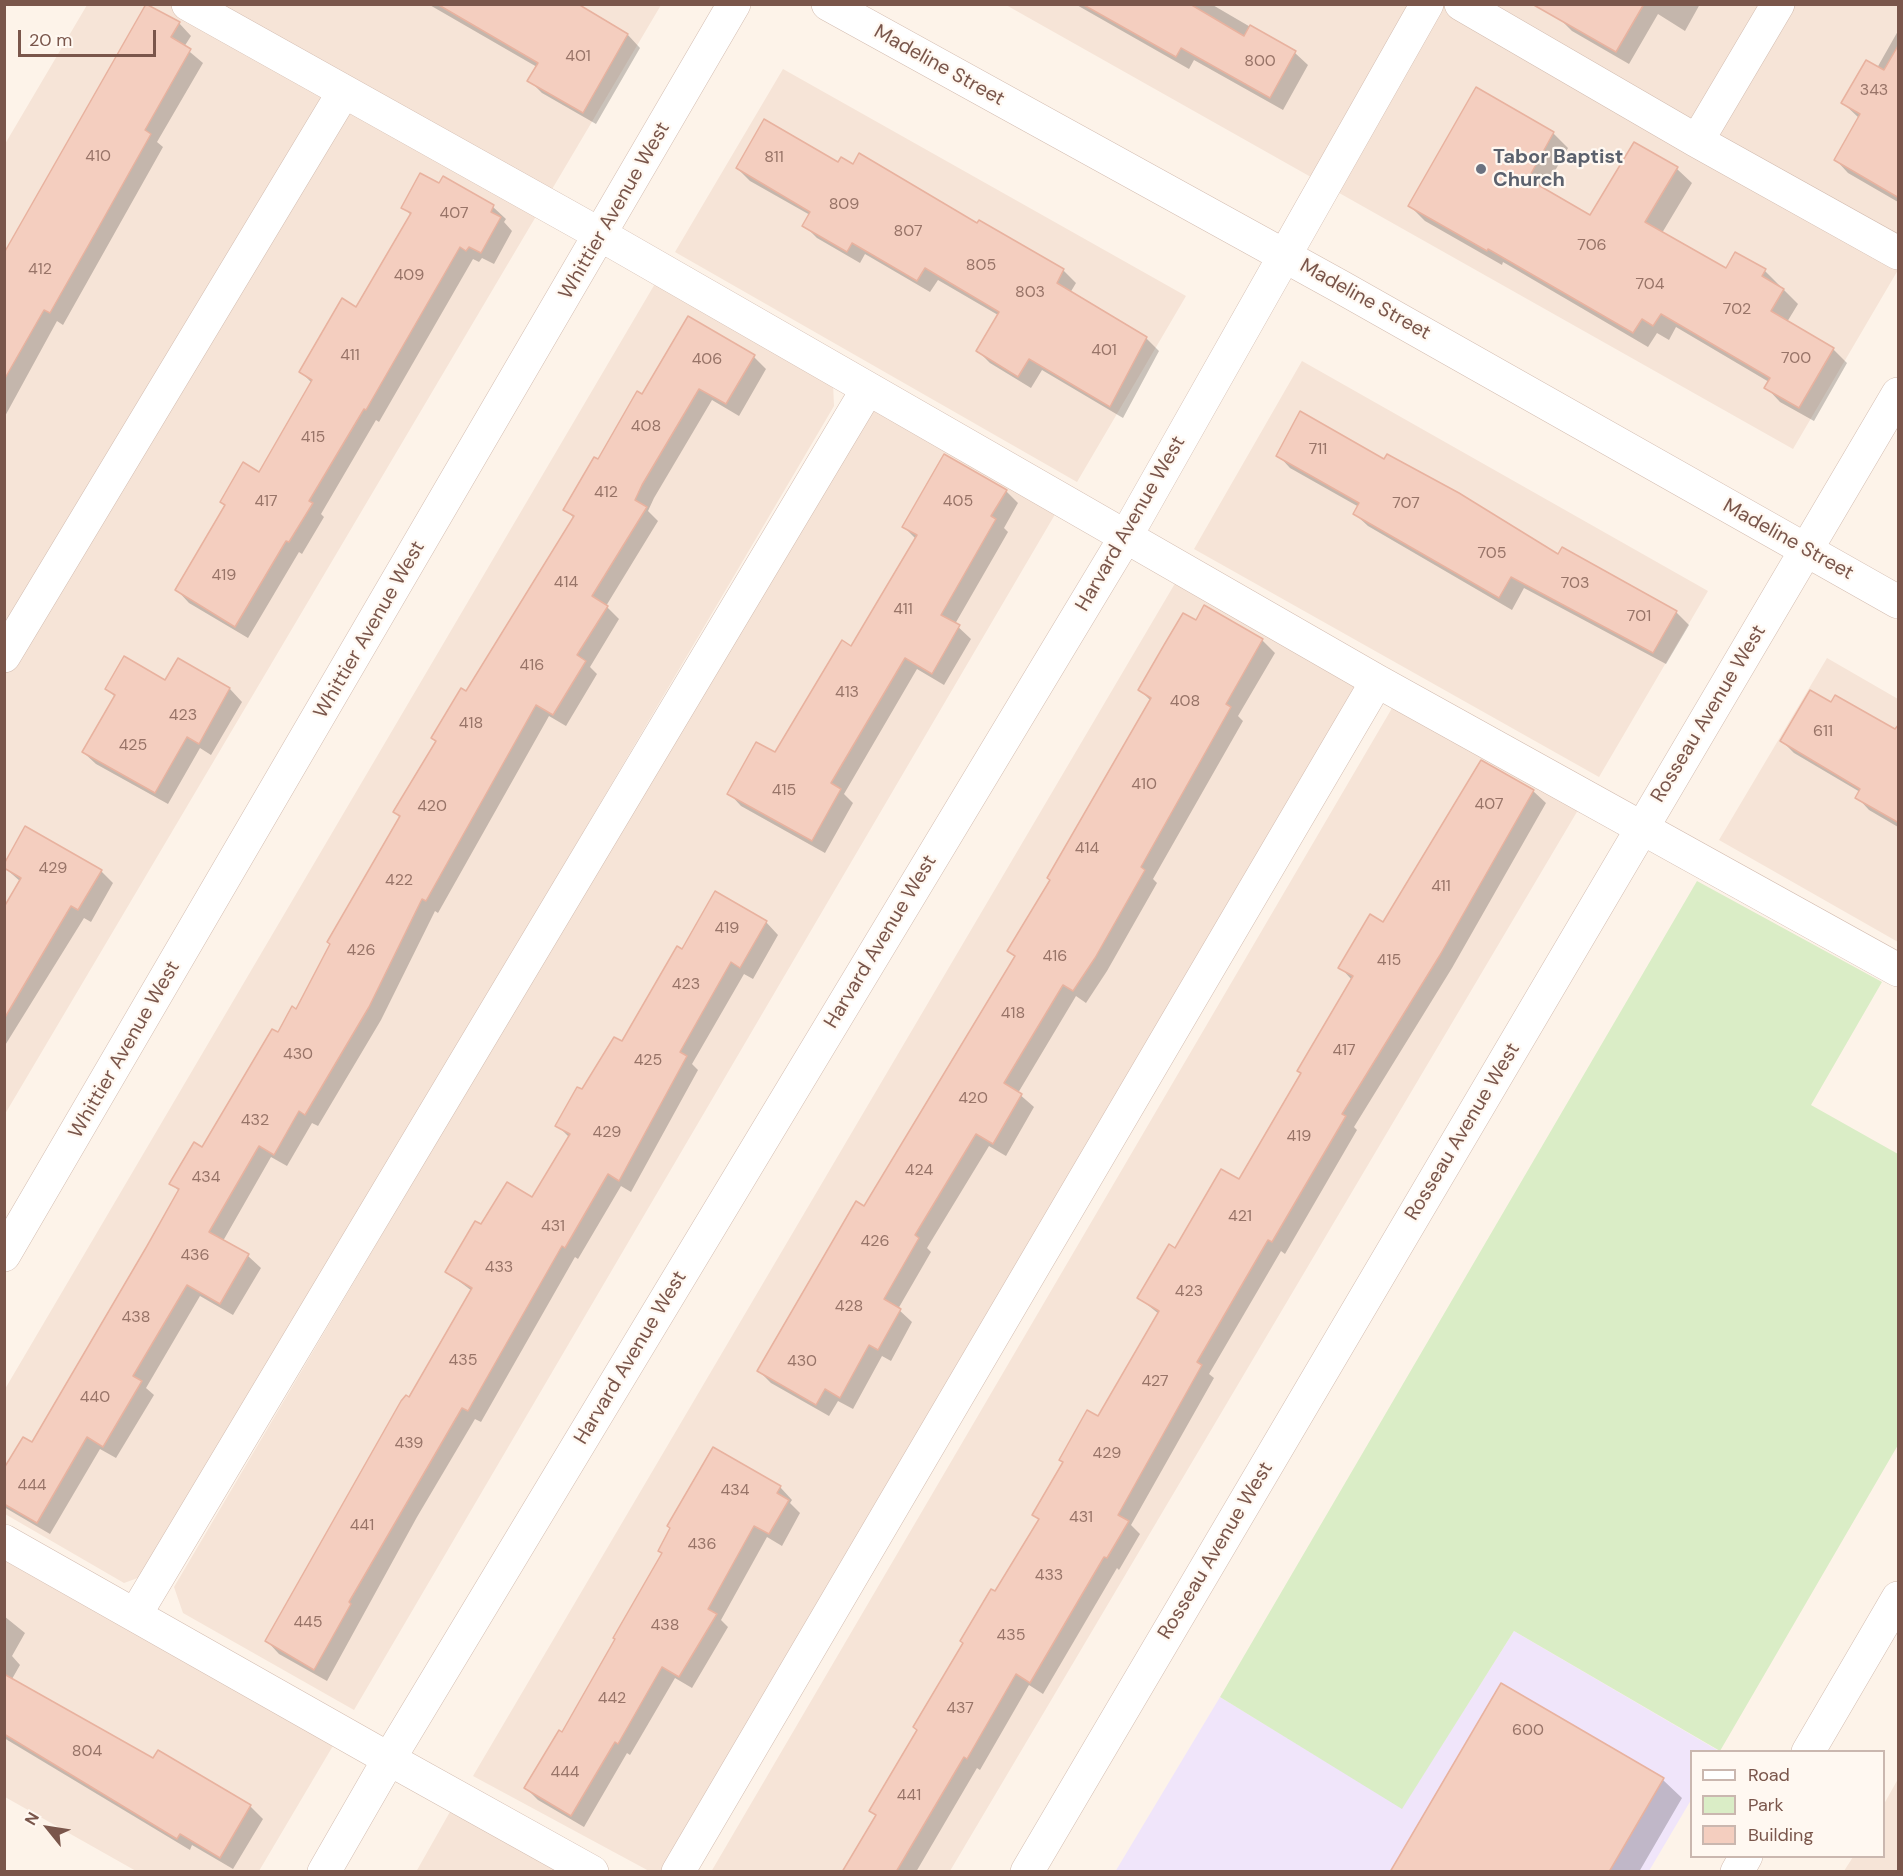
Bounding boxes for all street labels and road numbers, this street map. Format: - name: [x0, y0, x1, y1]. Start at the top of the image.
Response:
- street label: Madeline Street: [869, 20, 1009, 112]
- street label: Whittier Avenue West: [554, 118, 676, 304]
- street label: Madeline Street: [1295, 254, 1435, 346]
- street label: Harvard Avenue West: [1071, 432, 1191, 616]
- street label: Madeline Street: [1718, 494, 1858, 586]
- street label: Whittier Avenue West: [309, 537, 431, 723]
- street label: Rosseau Avenue West: [1647, 621, 1771, 807]
- street label: Harvard Avenue West: [820, 851, 942, 1033]
- street label: Whittier Avenue West: [64, 957, 186, 1143]
- street label: Rosseau Avenue West: [1401, 1039, 1525, 1225]
- street label: Harvard Avenue West: [570, 1267, 692, 1449]
- street label: Rosseau Avenue West: [1154, 1458, 1278, 1644]

